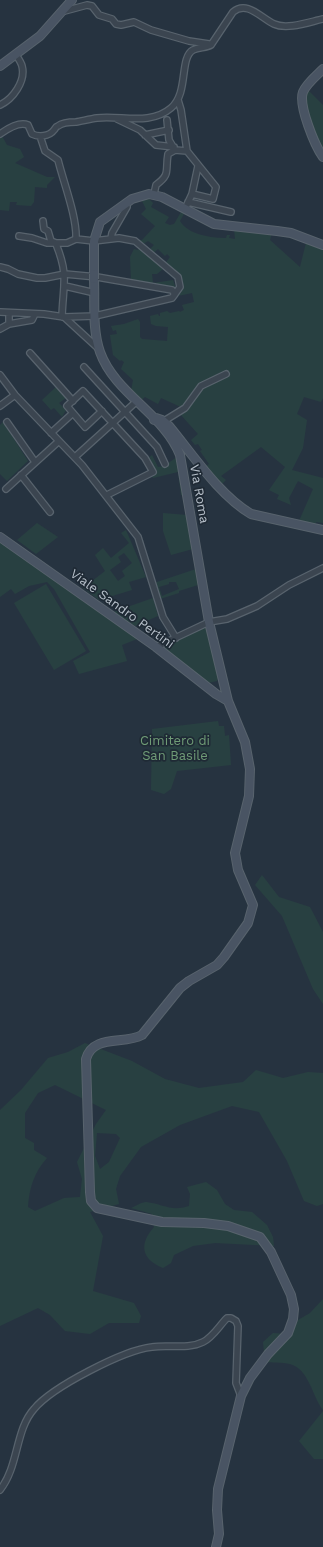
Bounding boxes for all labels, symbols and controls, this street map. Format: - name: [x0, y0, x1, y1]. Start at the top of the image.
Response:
- street label: Via Roma: [186, 463, 212, 525]
- street label: Viale Sandro Pertini: [67, 566, 177, 652]
- park label: Cimitero di San Basile: [140, 733, 210, 764]

